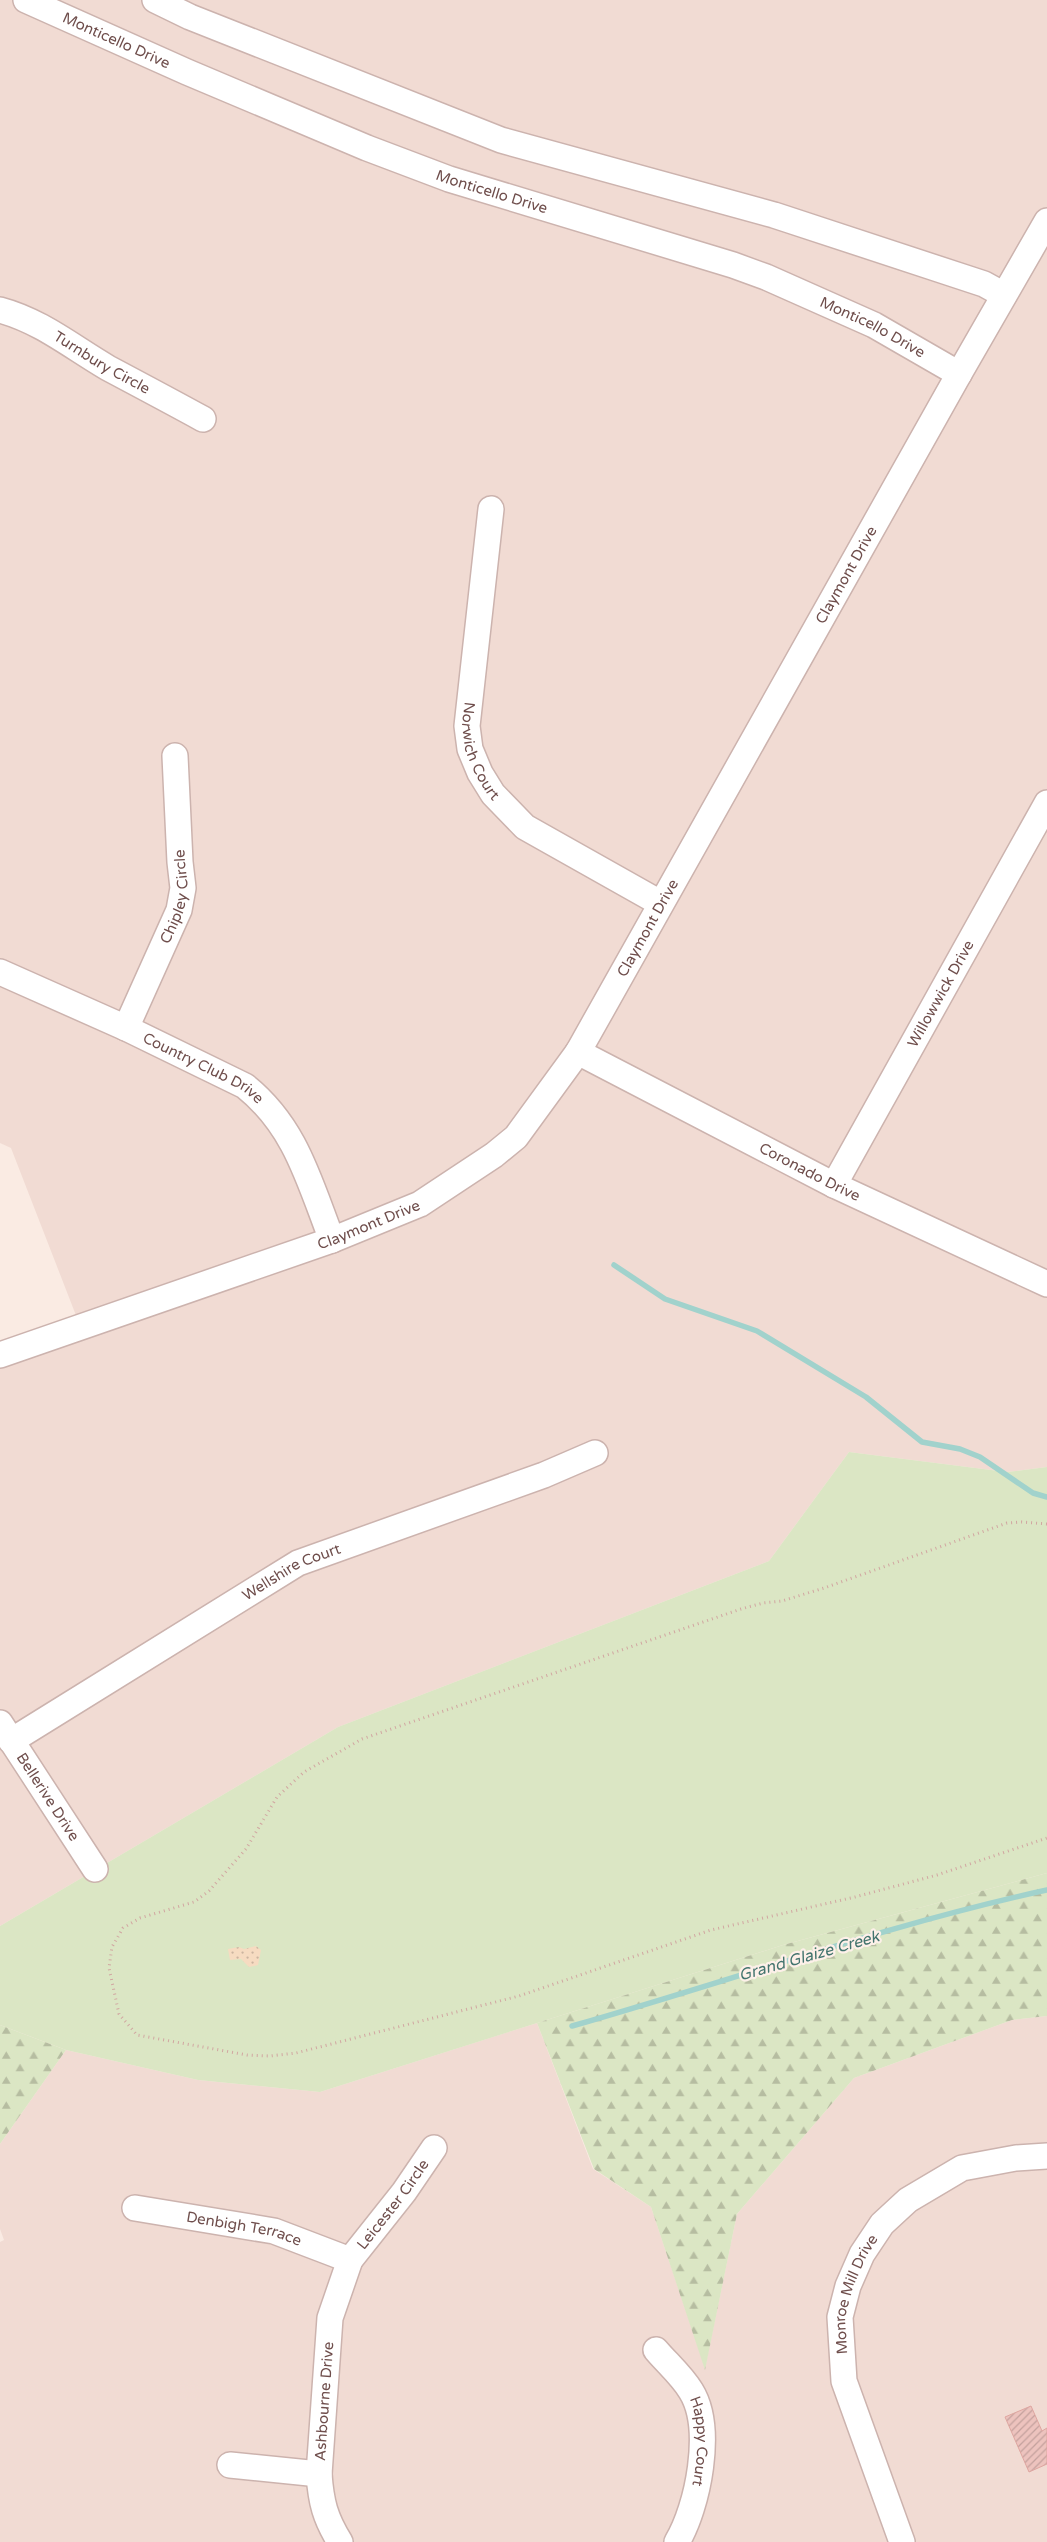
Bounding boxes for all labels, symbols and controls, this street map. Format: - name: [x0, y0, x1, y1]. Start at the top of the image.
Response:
- street label: Monticello Drive: [60, 9, 173, 72]
- street label: Monticello Drive: [433, 166, 550, 217]
- street label: Monticello Drive: [817, 293, 928, 361]
- street label: Turnbury Circle: [50, 327, 153, 398]
- street label: Claymont Drive: [812, 523, 881, 627]
- street label: Norwich Court: [458, 701, 503, 804]
- street label: Chipley Circle: [156, 849, 192, 946]
- street label: Claymont Drive: [613, 876, 682, 980]
- street label: Willowwick Drive: [904, 937, 978, 1050]
- street label: Country Club Drive: [140, 1029, 268, 1107]
- street label: Coronado Drive: [756, 1139, 863, 1205]
- street label: Claymont Drive: [315, 1196, 423, 1253]
- street label: Wellshire Court: [239, 1539, 343, 1604]
- street label: Bellerive Drive: [13, 1749, 83, 1844]
- water label: Grand Glaize Creek: [736, 1926, 883, 1986]
- street label: Leicester Circle: [353, 2156, 433, 2253]
- street label: Denbigh Terrace: [185, 2208, 304, 2250]
- street label: Monroe Mill Drive: [831, 2231, 882, 2355]
- street label: Ashbourne Drive: [311, 2341, 337, 2462]
- street label: Happy Court: [686, 2394, 711, 2488]

